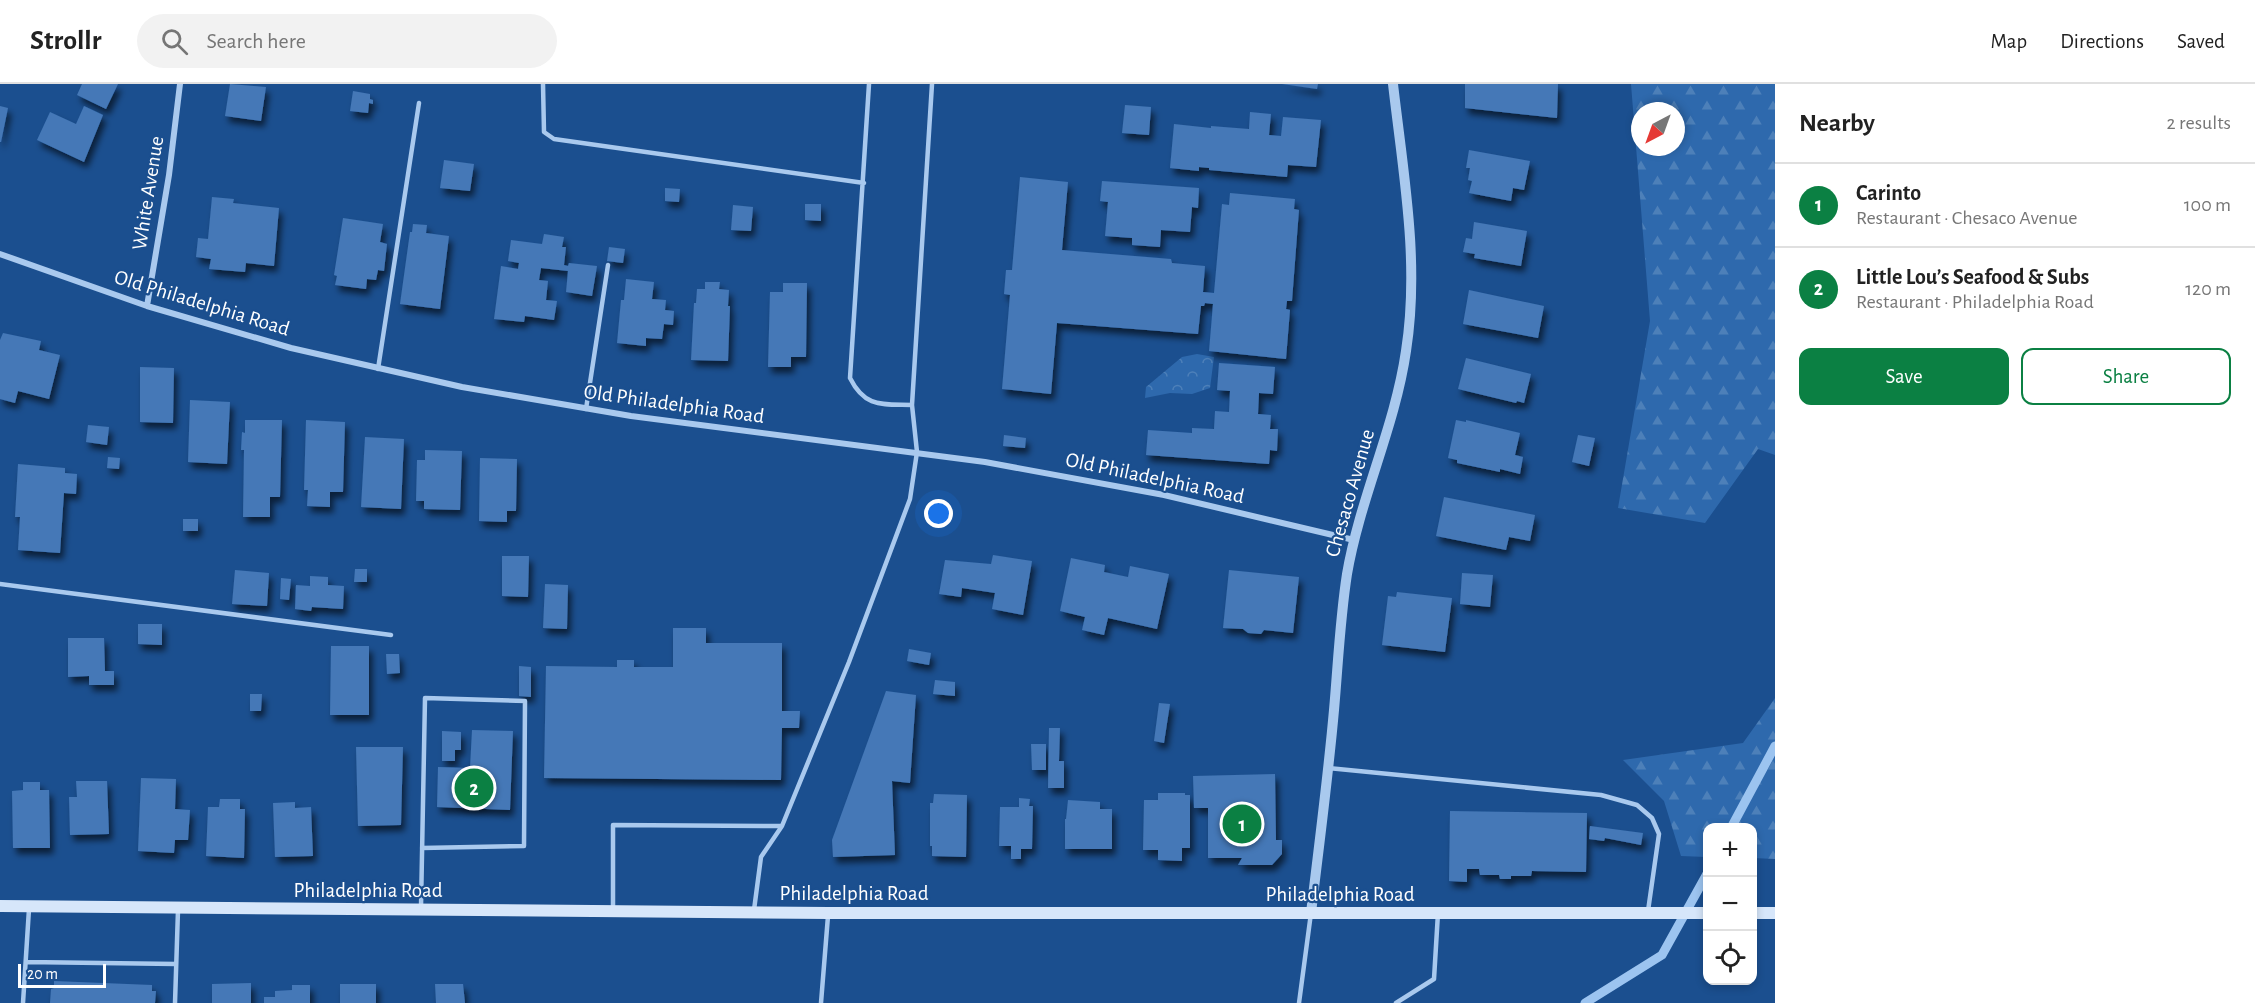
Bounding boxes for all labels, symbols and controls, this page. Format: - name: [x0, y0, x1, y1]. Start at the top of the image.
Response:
- search box: [137, 14, 557, 68]
- icon: search: [158, 25, 191, 58]
- text: Strollr: [30, 27, 101, 55]
- text: Search here: [206, 30, 306, 52]
- text: Map: [1991, 31, 2027, 52]
- text: Directions: [2060, 31, 2144, 52]
- text: Saved: [2177, 31, 2225, 52]
- north arrow: [1631, 102, 1685, 156]
- text: Nearby: [1799, 110, 1875, 136]
- text: 2 results: [2167, 113, 2231, 133]
- street label: White Avenue: [129, 134, 167, 252]
- text: Carinto: [1856, 182, 1921, 204]
- text: 1: [1815, 195, 1822, 215]
- text: 100 m: [2184, 195, 2231, 215]
- text: Restaurant · Chesaco Avenue: [1856, 208, 2078, 228]
- street label: Old Philadelphia Road: [112, 266, 292, 340]
- text: Little Lou’s Seafood & Subs: [1856, 266, 2089, 288]
- text: 2: [1814, 279, 1823, 299]
- text: 120 m: [2185, 279, 2231, 299]
- text: Restaurant · Philadelphia Road: [1856, 292, 2094, 312]
- button: Save: [1799, 348, 2009, 405]
- button: Share: [2021, 348, 2231, 405]
- street label: Old Philadelphia Road: [582, 381, 766, 427]
- street label: Chesaco Avenue: [1322, 427, 1378, 559]
- street label: Old Philadelphia Road: [1064, 449, 1246, 507]
- your location: [924, 499, 953, 528]
- pin: 2: [454, 766, 494, 810]
- pin: 1: [1222, 802, 1262, 846]
- map controls: [1703, 823, 1757, 985]
- button: +: [1703, 823, 1757, 877]
- button: −: [1703, 877, 1757, 931]
- street label: Philadelphia Road: [293, 880, 443, 901]
- street label: Philadelphia Road: [779, 883, 929, 904]
- street label: Philadelphia Road: [1265, 884, 1415, 905]
- button: locate: [1703, 931, 1757, 985]
- scale bar: [18, 961, 106, 988]
- text: 20 m: [27, 966, 58, 982]

